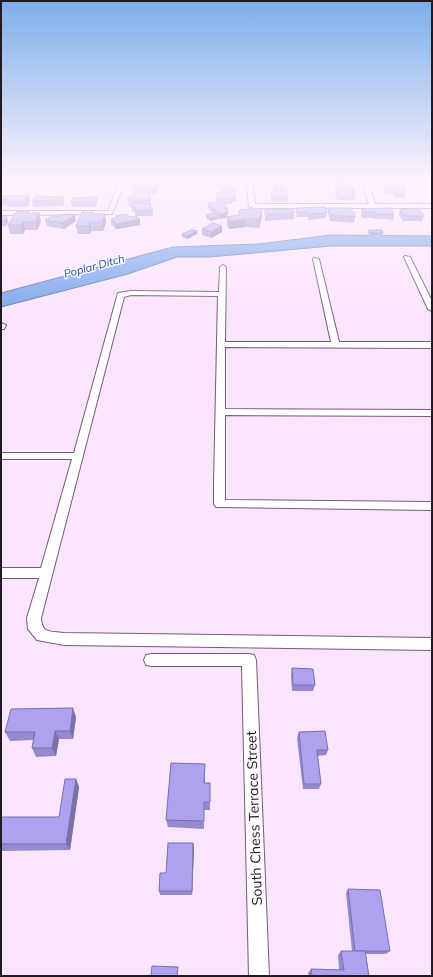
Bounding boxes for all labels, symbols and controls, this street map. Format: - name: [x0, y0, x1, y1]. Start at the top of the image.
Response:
- water label: Poplar Ditch: [62, 251, 126, 281]
- street label: South Chess Terrace Street: [242, 730, 266, 906]

